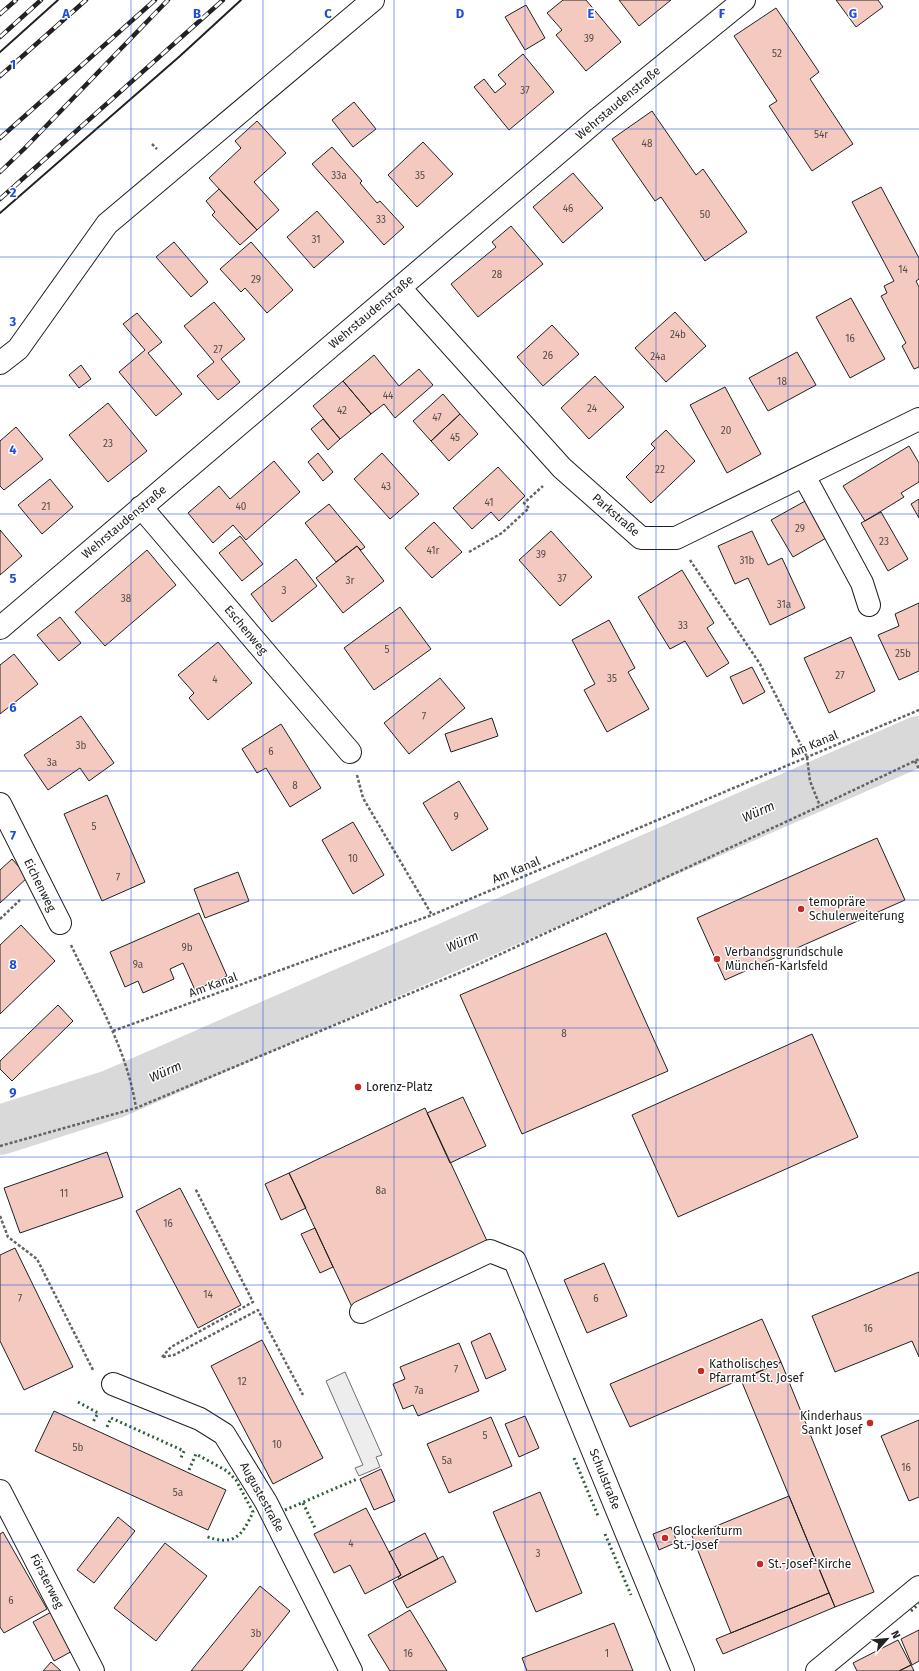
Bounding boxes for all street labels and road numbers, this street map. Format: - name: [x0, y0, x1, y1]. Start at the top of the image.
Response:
- street label: Wehrstaudenstraße: [573, 63, 663, 143]
- street label: Wehrstaudenstraße: [326, 272, 416, 352]
- street label: Wehrstaudenstraße: [79, 482, 169, 562]
- street label: Parkstraße: [590, 491, 642, 539]
- street label: Eschenweg: [221, 603, 271, 658]
- street label: Am Kanal: [788, 727, 841, 760]
- street label: Am Kanal: [490, 853, 543, 886]
- street label: Eichenweg: [21, 856, 59, 915]
- street label: Am Kanal: [187, 970, 240, 1000]
- street label: Schulstraße: [586, 1447, 624, 1511]
- street label: Augustestraße: [237, 1460, 287, 1534]
- street label: Försterweg: [27, 1551, 67, 1611]

